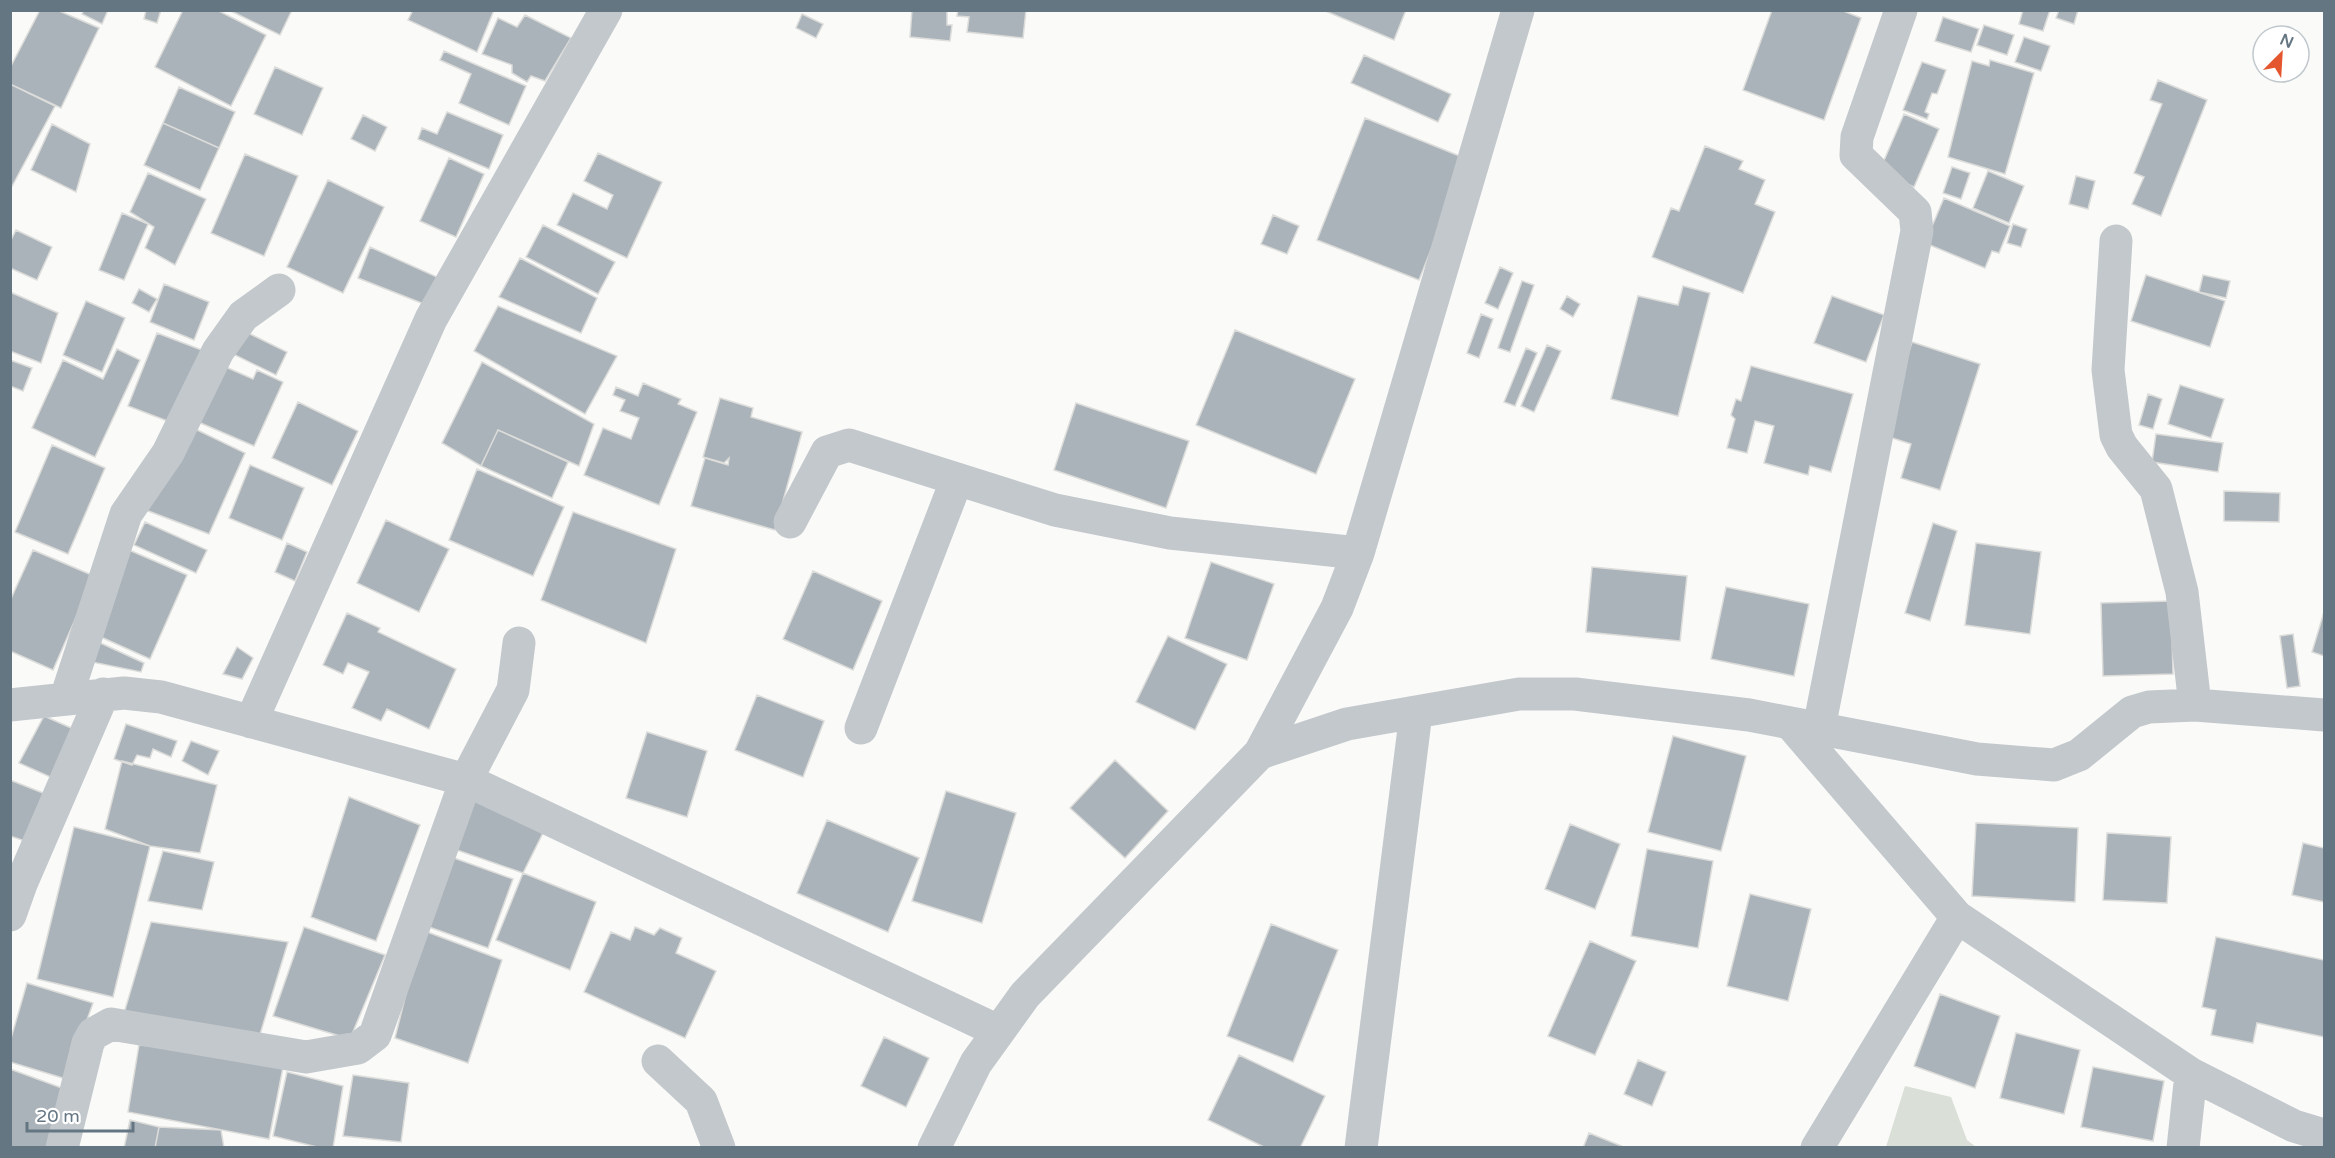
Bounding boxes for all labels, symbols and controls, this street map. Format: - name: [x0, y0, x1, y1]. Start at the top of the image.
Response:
- north arrow: [2251, 24, 2311, 84]
- text: N: [2277, 29, 2297, 53]
- scale bar: [27, 1095, 134, 1133]
- text: 20 m: [36, 1105, 80, 1127]

